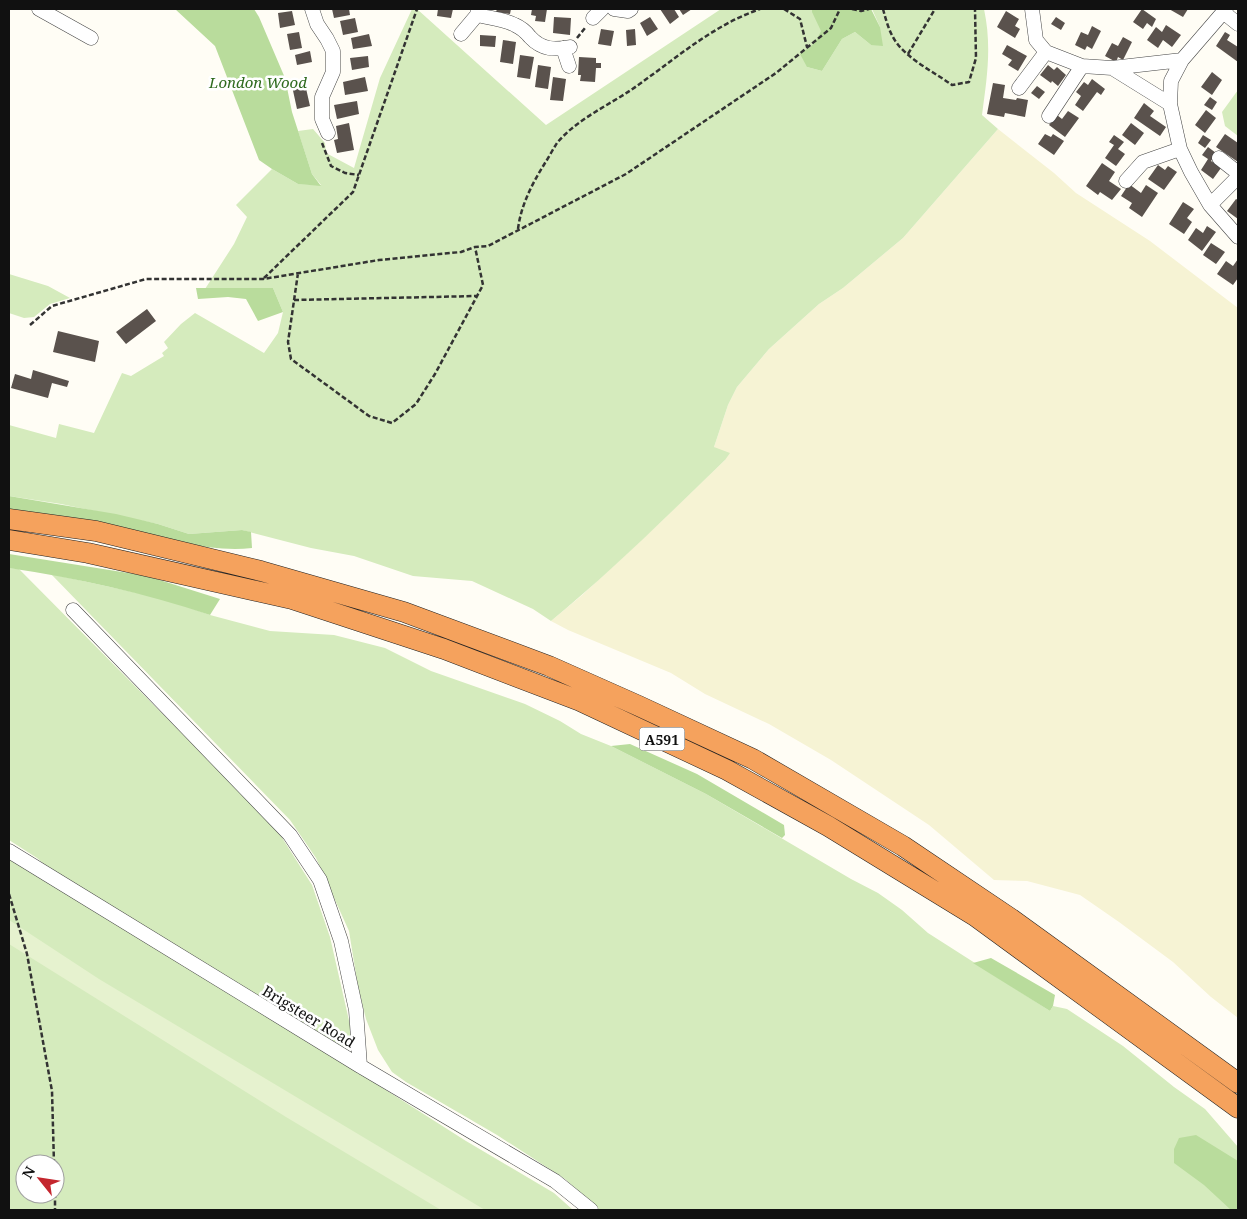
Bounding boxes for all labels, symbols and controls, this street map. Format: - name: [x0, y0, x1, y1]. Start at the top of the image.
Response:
- park label: London Wood: [208, 72, 307, 92]
- road number: A591: [640, 728, 684, 751]
- street label: Brigsteer Road: [259, 980, 359, 1052]
- north arrow: [15, 1154, 65, 1204]
- text: N: [17, 1163, 39, 1182]

